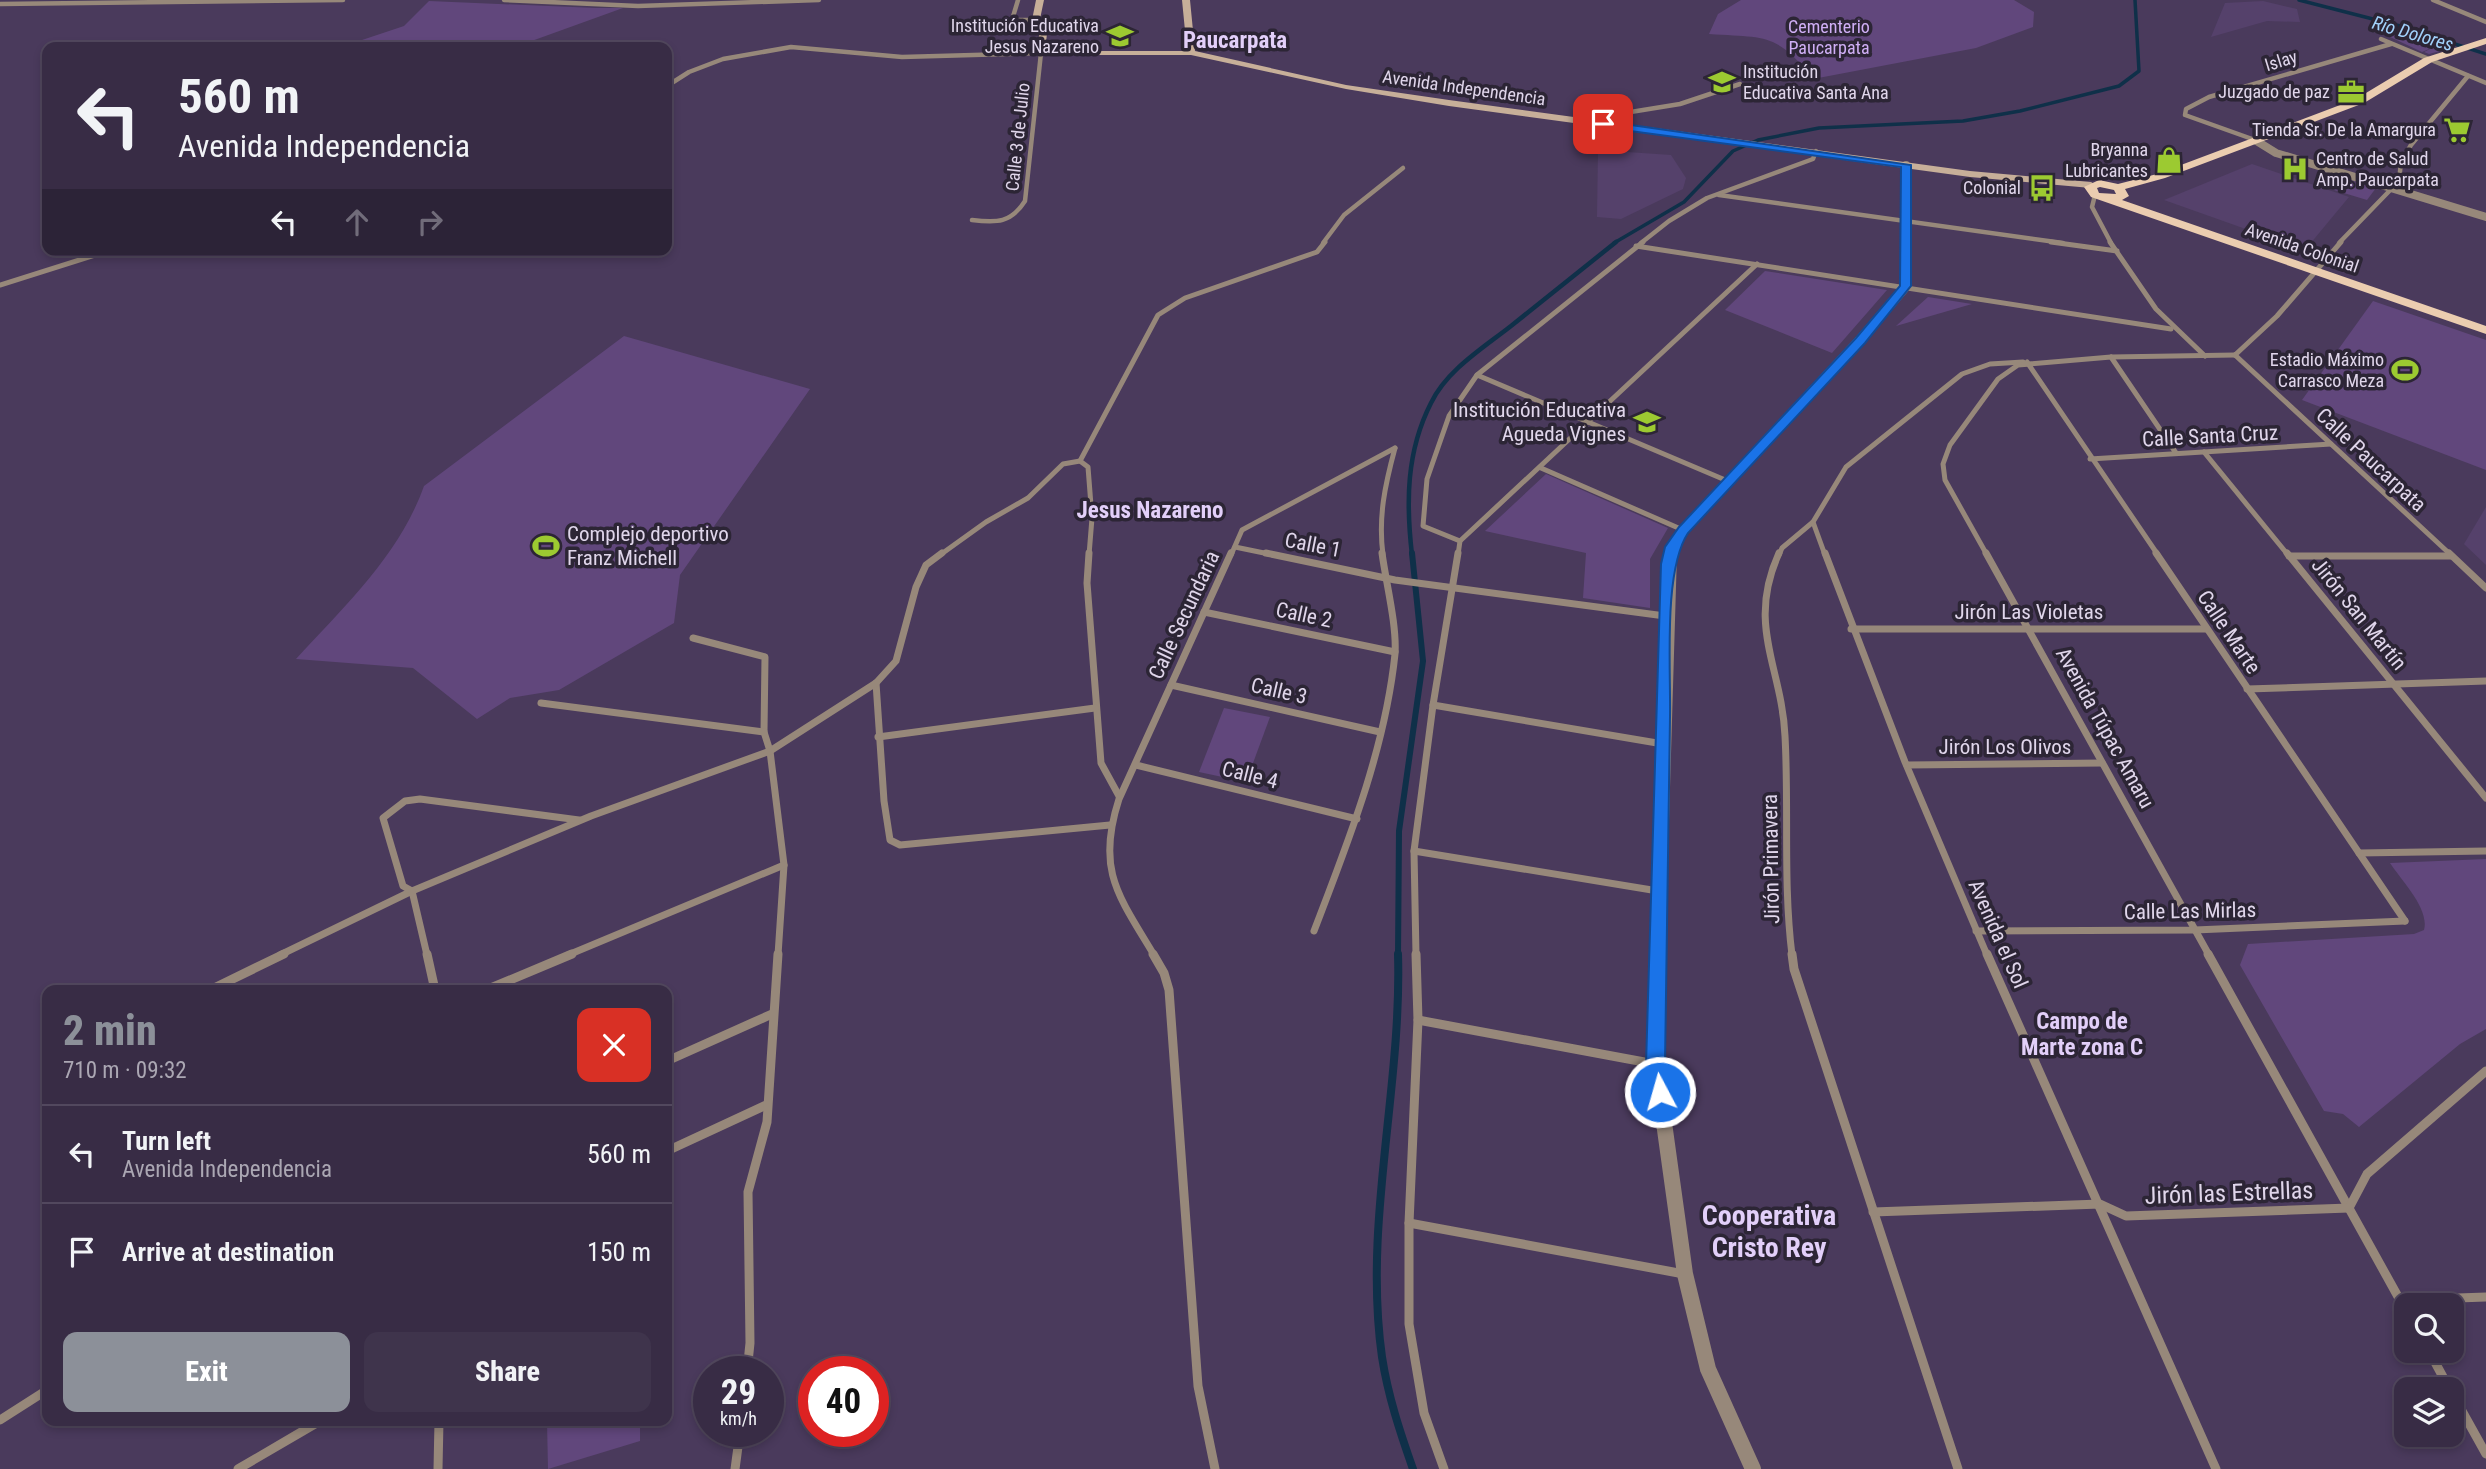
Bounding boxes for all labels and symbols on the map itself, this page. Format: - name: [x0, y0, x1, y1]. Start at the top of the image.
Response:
- water label: Río Dolores: [2370, 11, 2456, 56]
- place label: Institución Educativa Jesus Nazareno: [951, 15, 1099, 57]
- park label: Cementerio Paucarpata: [1788, 16, 1870, 58]
- school or university icon: Institución Educativa Jesus Nazareno: [1105, 21, 1135, 51]
- district label: Paucarpata: [1183, 27, 1287, 54]
- street label: Islay: [2262, 46, 2300, 75]
- place label: Institución Educativa Santa Ana: [1743, 61, 1889, 103]
- street label: Avenida Independencia: [1381, 66, 1547, 109]
- school or university icon: Institución Educativa Santa Ana: [1707, 67, 1737, 97]
- office icon: Juzgado de paz: [2336, 77, 2366, 107]
- place label: Juzgado de paz: [2218, 81, 2330, 102]
- street label: Calle 3 de Julio: [1001, 82, 1034, 192]
- pin: [1573, 94, 1633, 154]
- supermarket icon: Tienda Sr. De la Amargura: [2442, 115, 2472, 145]
- place label: Tienda Sr. De la Amargura: [2252, 119, 2436, 140]
- place label: Bryanna Lubricantes: [2065, 139, 2148, 181]
- shop icon: Bryanna Lubricantes: [2154, 145, 2184, 175]
- place label: Centro de Salud Amp. Paucarpata: [2316, 148, 2439, 190]
- hospital icon: Centro de Salud Amp. Paucarpata: [2280, 154, 2310, 184]
- bus stop icon: Colonial: [2027, 173, 2057, 203]
- place label: Colonial: [1963, 177, 2021, 198]
- street label: Avenida Colonial: [2243, 218, 2362, 277]
- place label: Estadio Máximo Carrasco Meza: [2270, 349, 2384, 391]
- sports icon: Estadio Máximo Carrasco Meza: [2390, 355, 2420, 385]
- place label: Institución Educativa Agueda Vignes: [1453, 398, 1626, 446]
- street label: Calle Paucarpata: [2311, 403, 2431, 517]
- school or university icon: Institución Educativa Agueda Vignes: [1632, 407, 1662, 437]
- street label: Calle Santa Cruz: [2141, 420, 2279, 452]
- district label: Jesus Nazareno: [1076, 497, 1224, 524]
- place label: Complejo deportivo Franz Michell: [567, 522, 729, 570]
- street label: Calle 1: [1283, 528, 1343, 562]
- sports icon: Complejo deportivo Franz Michell: [531, 531, 561, 561]
- street label: Calle Secundaria: [1144, 547, 1224, 683]
- street label: Jirón San Martín: [2307, 553, 2411, 675]
- street label: Calle Marte: [2192, 586, 2266, 678]
- street label: Calle 2: [1274, 597, 1334, 633]
- street label: Jirón Las Violetas: [1955, 600, 2103, 624]
- street label: Avenida Túpac Amaru: [2051, 644, 2159, 812]
- street label: Calle 3: [1249, 673, 1309, 709]
- street label: Jirón Los Olivos: [1939, 735, 2071, 759]
- street label: Calle 4: [1220, 757, 1280, 793]
- street label: Jirón Primavera: [1758, 794, 1784, 924]
- street label: Avenida el Sol: [1963, 876, 2033, 992]
- street label: Calle Las Mirlas: [2124, 898, 2256, 924]
- district label: Campo de Marte zona C: [2021, 1008, 2143, 1061]
- position arrow: [1623, 1055, 1697, 1129]
- street label: Jirón las Estrellas: [2144, 1176, 2314, 1210]
- district label: Cooperativa Cristo Rey: [1702, 1199, 1836, 1264]
- speed limit sign: 40: [798, 1356, 889, 1447]

